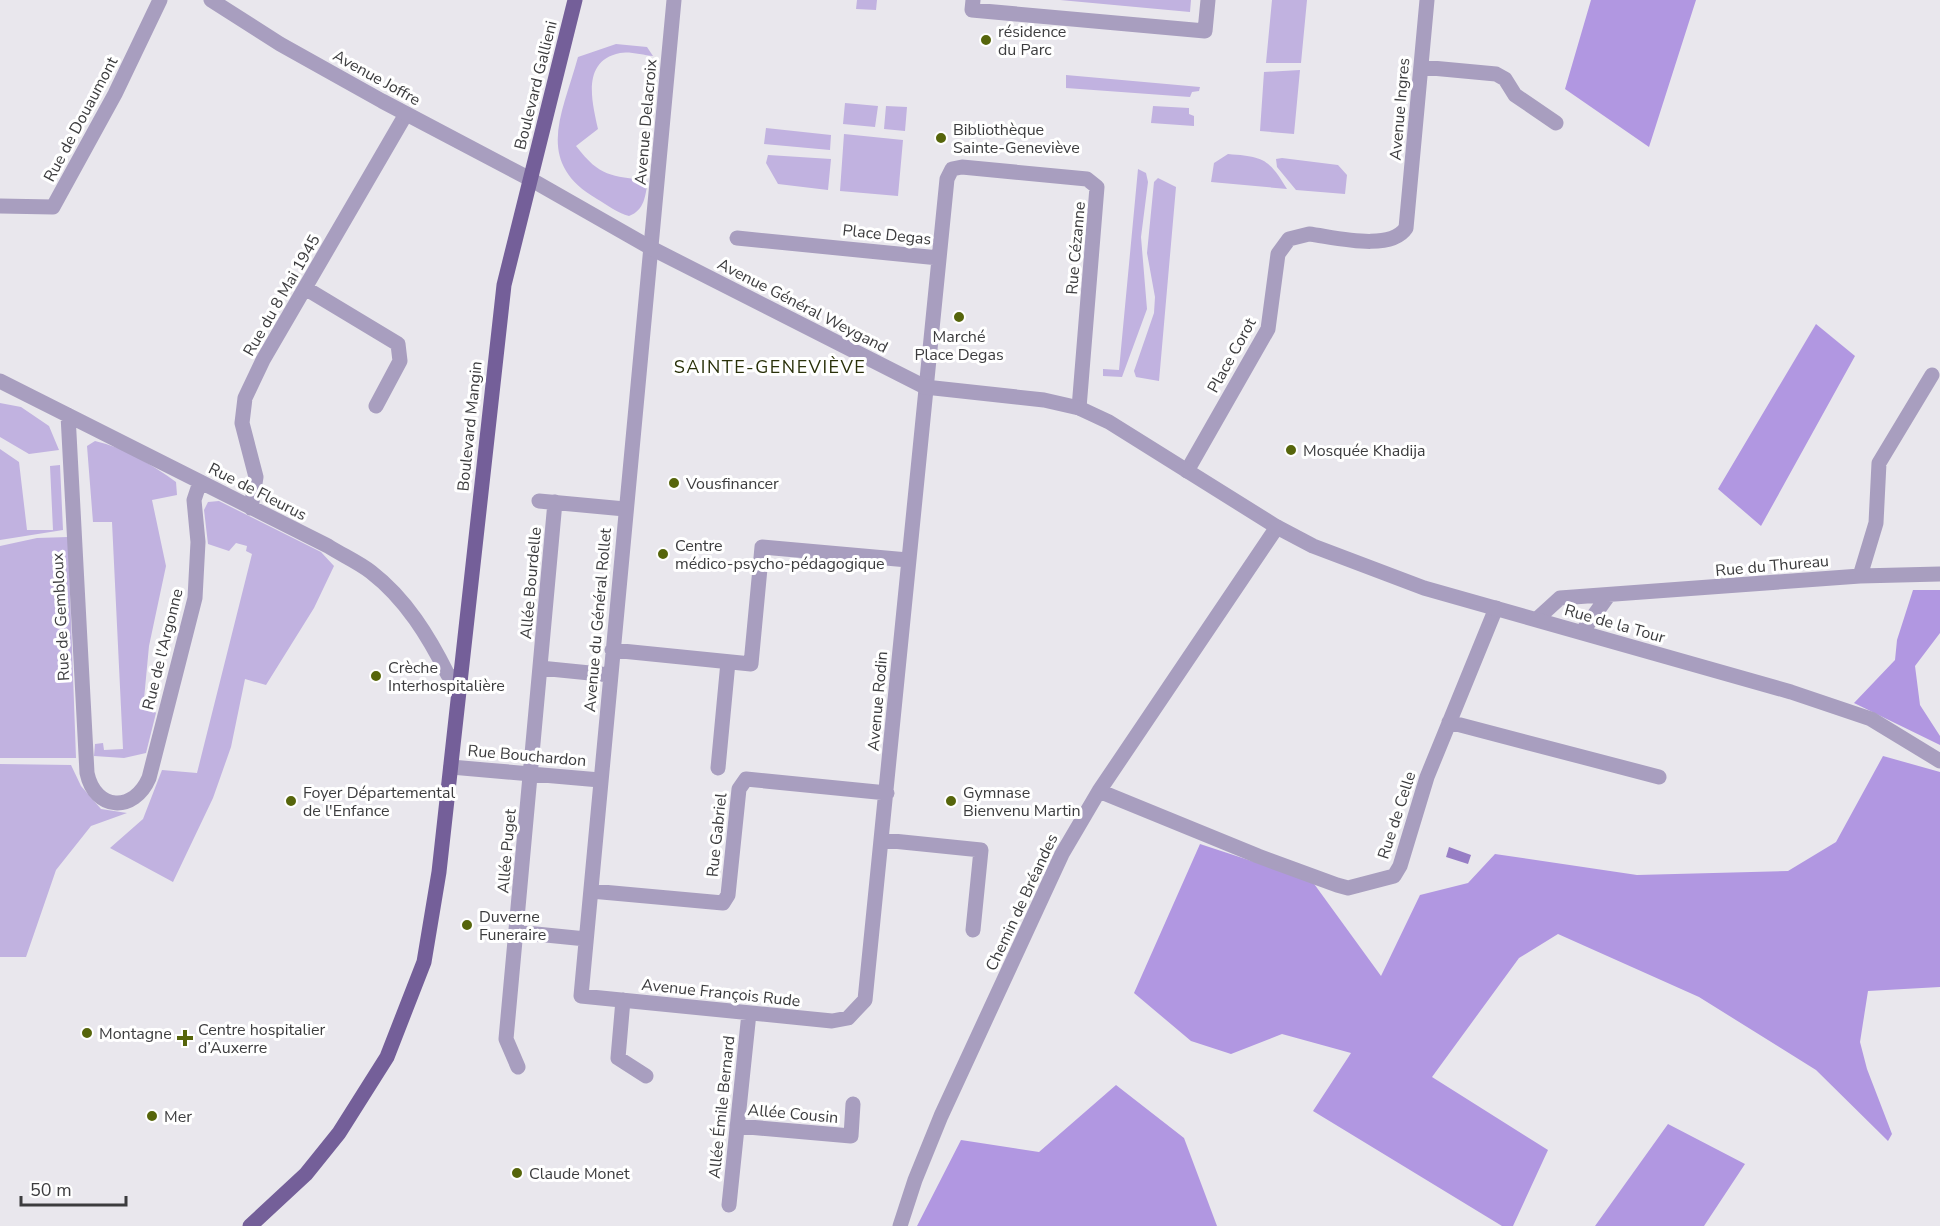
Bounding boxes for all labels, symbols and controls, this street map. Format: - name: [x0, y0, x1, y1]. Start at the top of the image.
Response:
- street label: Boulevard Gallieni: [509, 19, 563, 152]
- place label: résidence du Parc: [998, 21, 1066, 61]
- marker: résidence du Parc: [979, 33, 993, 47]
- street label: Avenue Joffre: [329, 45, 424, 111]
- street label: Rue de Douaumont: [39, 53, 123, 186]
- street label: Avenue Ingres: [1385, 57, 1415, 161]
- street label: Avenue Delacroix: [630, 58, 663, 186]
- place label: Bibliothèque Sainte-Geneviève: [953, 119, 1080, 159]
- marker: Bibliothèque Sainte-Geneviève: [934, 131, 948, 145]
- street label: Rue Cézanne: [1061, 201, 1091, 296]
- street label: Place Degas: [841, 219, 932, 251]
- street label: Rue du 8 Mai 1945: [238, 231, 326, 360]
- street label: Avenue Général Weygand: [713, 253, 892, 359]
- marker: Marché Place Degas: [952, 310, 966, 324]
- street label: Place Corot: [1202, 314, 1262, 397]
- place label: Marché Place Degas: [914, 326, 1004, 366]
- district label: SAINTE-GENEVIÈVE: [674, 355, 866, 379]
- street label: Boulevard Mangin: [452, 360, 488, 492]
- place label: Mosquée Khadija: [1303, 440, 1426, 462]
- marker: Mosquée Khadija: [1284, 443, 1298, 457]
- street label: Rue de Fleurus: [205, 458, 310, 526]
- place label: Vousfinancer: [685, 473, 779, 495]
- marker: Vousfinancer: [667, 476, 681, 490]
- street label: Allée Bourdelle: [515, 526, 547, 640]
- street label: Avenue du Général Rollet: [579, 527, 617, 713]
- place label: Centre médico-psycho-pédagogique: [675, 535, 885, 575]
- marker: Centre médico-psycho-pédagogique: [656, 547, 670, 561]
- street label: Rue du Thureau: [1714, 550, 1830, 582]
- street label: Rue de Gembloux: [47, 552, 75, 682]
- street label: Rue de l'Argonne: [137, 586, 189, 712]
- street label: Rue de la Tour: [1562, 599, 1668, 649]
- street label: Avenue Rodin: [863, 650, 893, 752]
- place label: Crèche Interhospitalière: [388, 657, 505, 697]
- marker: Crèche Interhospitalière: [369, 669, 383, 683]
- street label: Rue Bouchardon: [467, 740, 587, 772]
- street label: Rue de Celle: [1372, 769, 1421, 862]
- place label: Foyer Départemental de l'Enfance: [303, 782, 455, 822]
- place label: Gymnase Bienvenu Martin: [963, 782, 1081, 822]
- street label: Rue Gabriel: [702, 792, 732, 878]
- marker: Foyer Départemental de l'Enfance: [284, 794, 298, 808]
- marker: Gymnase Bienvenu Martin: [944, 794, 958, 808]
- street label: Allée Puget: [492, 808, 522, 894]
- street label: Chemin de Bréandes: [980, 830, 1063, 975]
- place label: Duverne Funeraire: [479, 906, 546, 946]
- marker: Duverne Funeraire: [460, 918, 474, 932]
- street label: Avenue François Rude: [640, 974, 801, 1012]
- place label: Centre hospitalier d’Auxerre: [198, 1019, 325, 1059]
- place label: Montagne: [99, 1023, 172, 1045]
- marker: Montagne: [80, 1026, 94, 1040]
- marker: Centre hospitalier d’Auxerre: [176, 1029, 194, 1047]
- street label: Allée Émile Bernard: [704, 1034, 740, 1180]
- street label: Allée Cousin: [747, 1099, 839, 1129]
- place label: Mer: [164, 1106, 192, 1128]
- marker: Mer: [145, 1109, 159, 1123]
- place label: Claude Monet: [529, 1163, 630, 1185]
- marker: Claude Monet: [510, 1166, 524, 1180]
- scale bar: [21, 1169, 126, 1207]
- text: 50 m: [30, 1178, 72, 1202]

